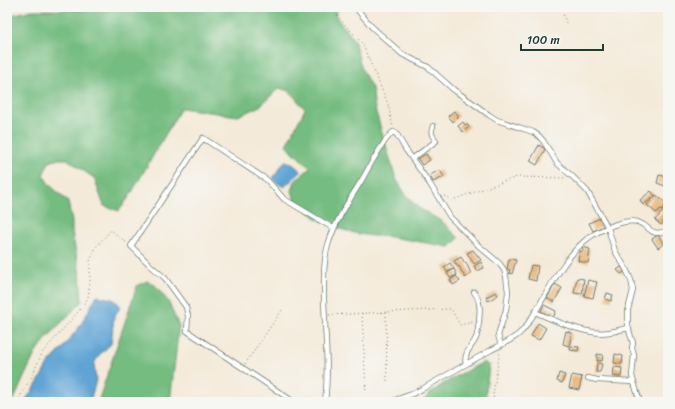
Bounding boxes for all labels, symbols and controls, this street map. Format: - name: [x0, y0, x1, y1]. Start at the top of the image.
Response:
- scale bar: [521, 26, 603, 52]
- text: 100 m: [527, 29, 560, 51]

